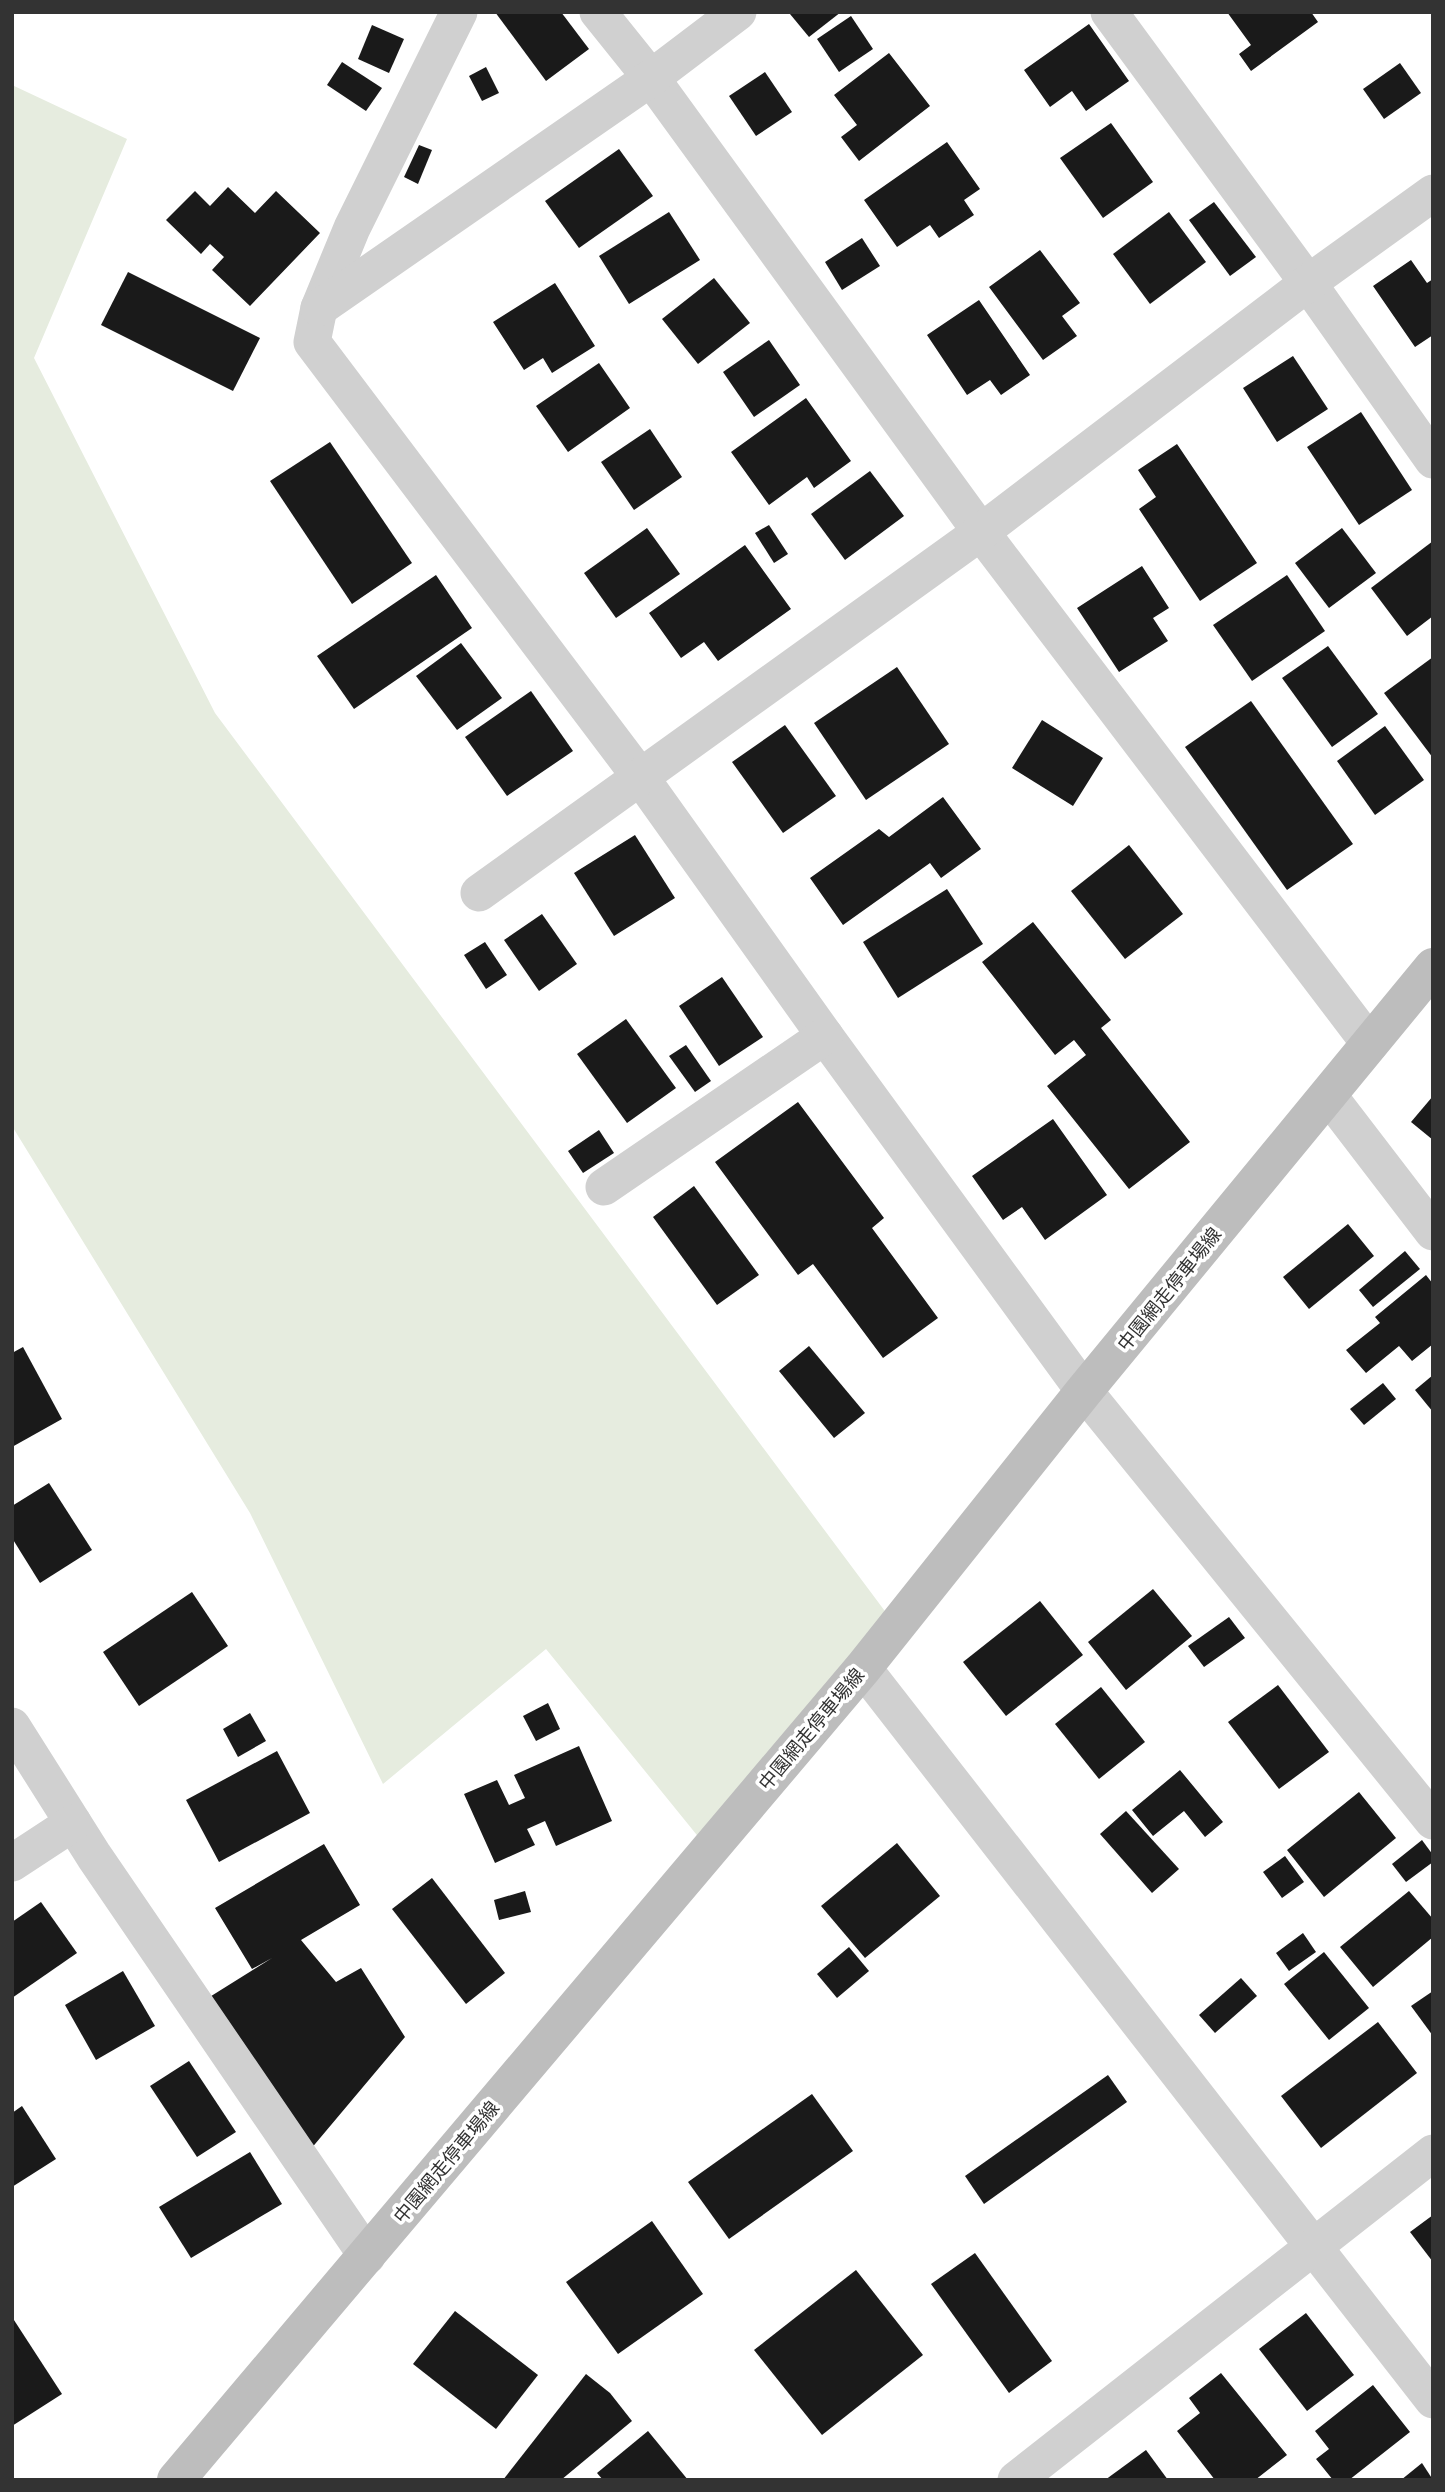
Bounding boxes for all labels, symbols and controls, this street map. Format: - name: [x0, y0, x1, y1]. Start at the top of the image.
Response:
- street label: 中園網走停車場線: [1113, 1223, 1225, 1355]
- street label: 中園網走停車場線: [754, 1664, 868, 1794]
- street label: 中園網走停車場線: [389, 2097, 503, 2227]

